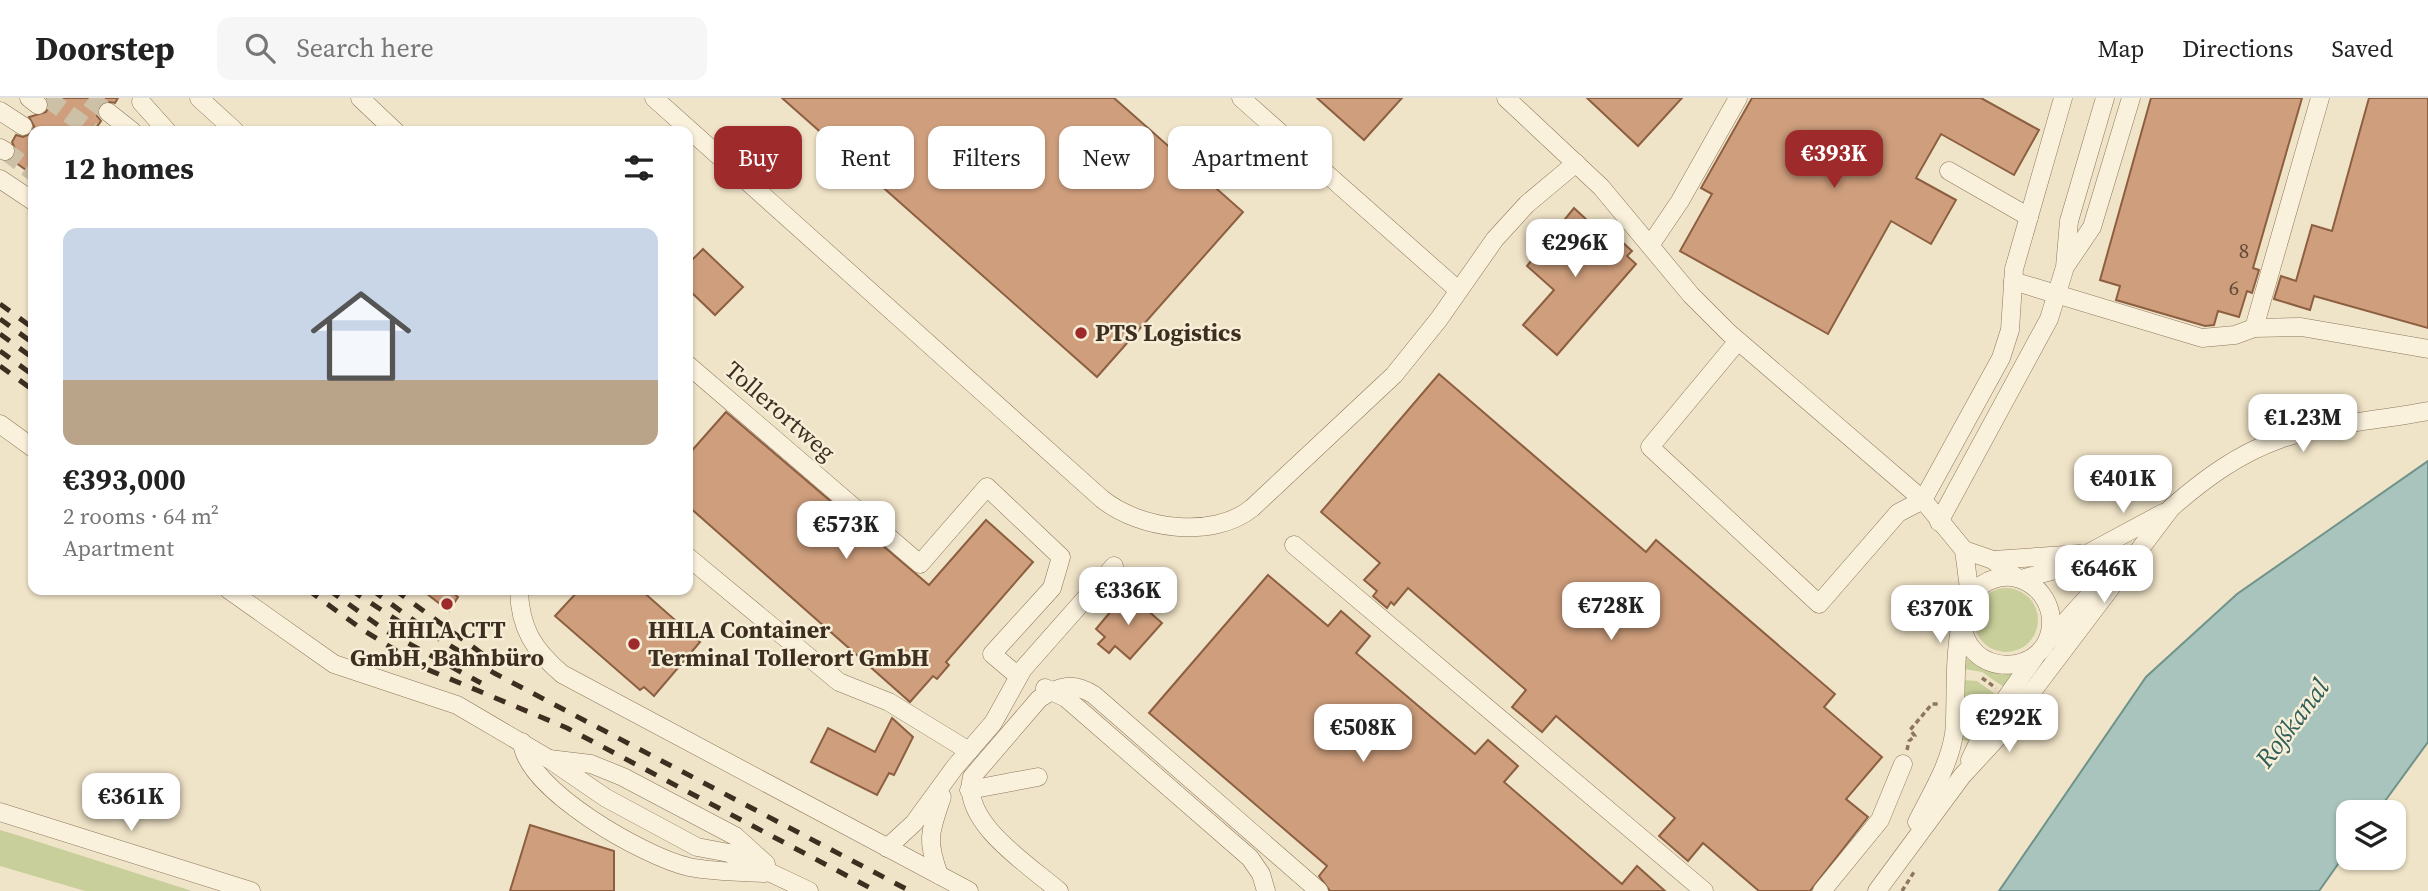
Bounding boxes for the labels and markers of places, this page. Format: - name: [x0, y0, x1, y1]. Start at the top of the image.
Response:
- pin: €393K: [1785, 130, 1883, 190]
- pin: €296K: [1526, 220, 1624, 279]
- place label: PTS Logistics: [1095, 316, 1241, 349]
- marker: PTS Logistics: [1073, 325, 1089, 341]
- pin: €1.23M: [2246, 394, 2360, 454]
- pin: €401K: [2074, 456, 2172, 515]
- pin: €573K: [797, 502, 895, 561]
- pin: €646K: [2055, 546, 2153, 605]
- pin: €336K: [1079, 568, 1177, 627]
- pin: €728K: [1562, 582, 1660, 642]
- pin: €370K: [1891, 586, 1989, 645]
- marker: HHLA CTT GmbH, Bahnbüro: [439, 596, 455, 612]
- place label: HHLA CTT GmbH, Bahnbüro: [350, 613, 544, 674]
- place label: HHLA Container Terminal Tollerort GmbH: [648, 613, 929, 674]
- marker: HHLA Container Terminal Tollerort GmbH: [626, 636, 642, 652]
- pin: €292K: [1960, 694, 2058, 754]
- pin: €508K: [1314, 704, 1412, 764]
- pin: €361K: [82, 774, 180, 833]

